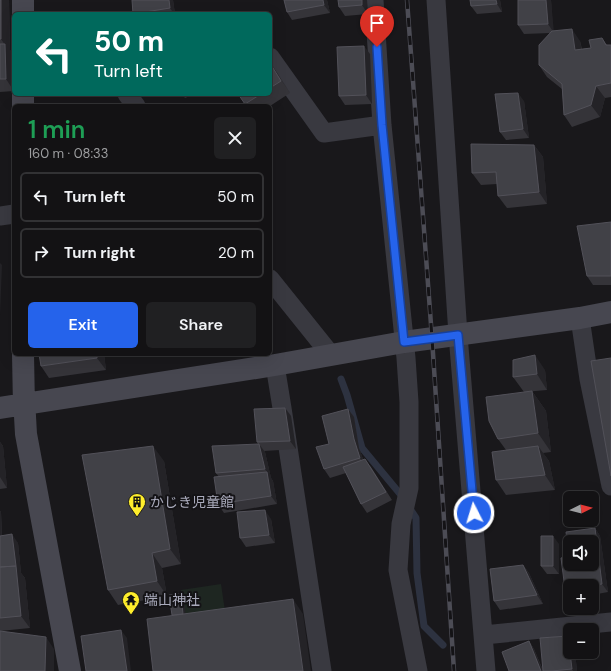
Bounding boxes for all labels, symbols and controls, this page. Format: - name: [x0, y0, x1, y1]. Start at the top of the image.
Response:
- pin: [360, 6, 394, 47]
- icon: arrive: [366, 12, 388, 34]
- text: 50 m: [94, 23, 164, 60]
- icon: left: [28, 28, 80, 80]
- text: Turn left: [94, 59, 163, 83]
- text: 1 min: [28, 114, 85, 145]
- button: close: [214, 117, 256, 159]
- text: 160 m · 08:33: [28, 145, 108, 162]
- icon: left: [30, 186, 52, 208]
- text: Turn left: [64, 187, 125, 207]
- text: 50 m: [217, 187, 254, 207]
- icon: right: [30, 242, 52, 264]
- text: Turn right: [64, 243, 135, 263]
- text: 20 m: [218, 243, 254, 263]
- button: Exit: [28, 302, 138, 348]
- button: Share: [146, 302, 256, 348]
- north arrow: [563, 491, 599, 527]
- map controls: [563, 491, 599, 659]
- building icon: かじき児童館: [127, 492, 147, 517]
- position arrow: [453, 492, 495, 534]
- place label: かじき児童館: [150, 493, 234, 511]
- button: sound: [563, 535, 599, 571]
- button: +: [563, 579, 599, 615]
- temple icon: 端山神社: [121, 590, 141, 615]
- place label: 端山神社: [144, 591, 200, 609]
- button: −: [563, 623, 599, 659]

